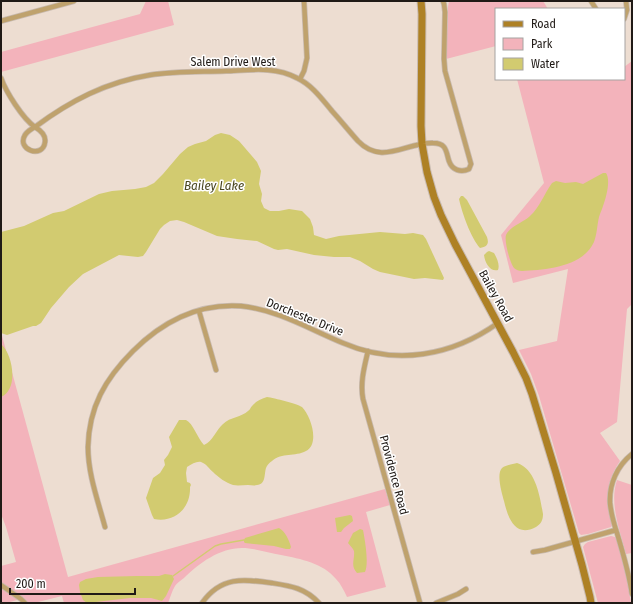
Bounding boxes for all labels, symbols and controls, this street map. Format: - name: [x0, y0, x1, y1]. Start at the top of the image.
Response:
- legend: [495, 8, 625, 80]
- text: Road: [531, 17, 556, 31]
- text: Park: [531, 37, 553, 51]
- street label: Salem Drive West: [191, 55, 276, 69]
- text: Water: [531, 57, 560, 71]
- water label: Bailey Lake: [184, 178, 244, 193]
- street label: Bailey Road: [476, 267, 516, 325]
- street label: Dorchester Drive: [264, 295, 346, 339]
- street label: Providence Road: [377, 434, 411, 516]
- scale bar: [10, 570, 135, 596]
- text: 200 m: [16, 577, 46, 591]

